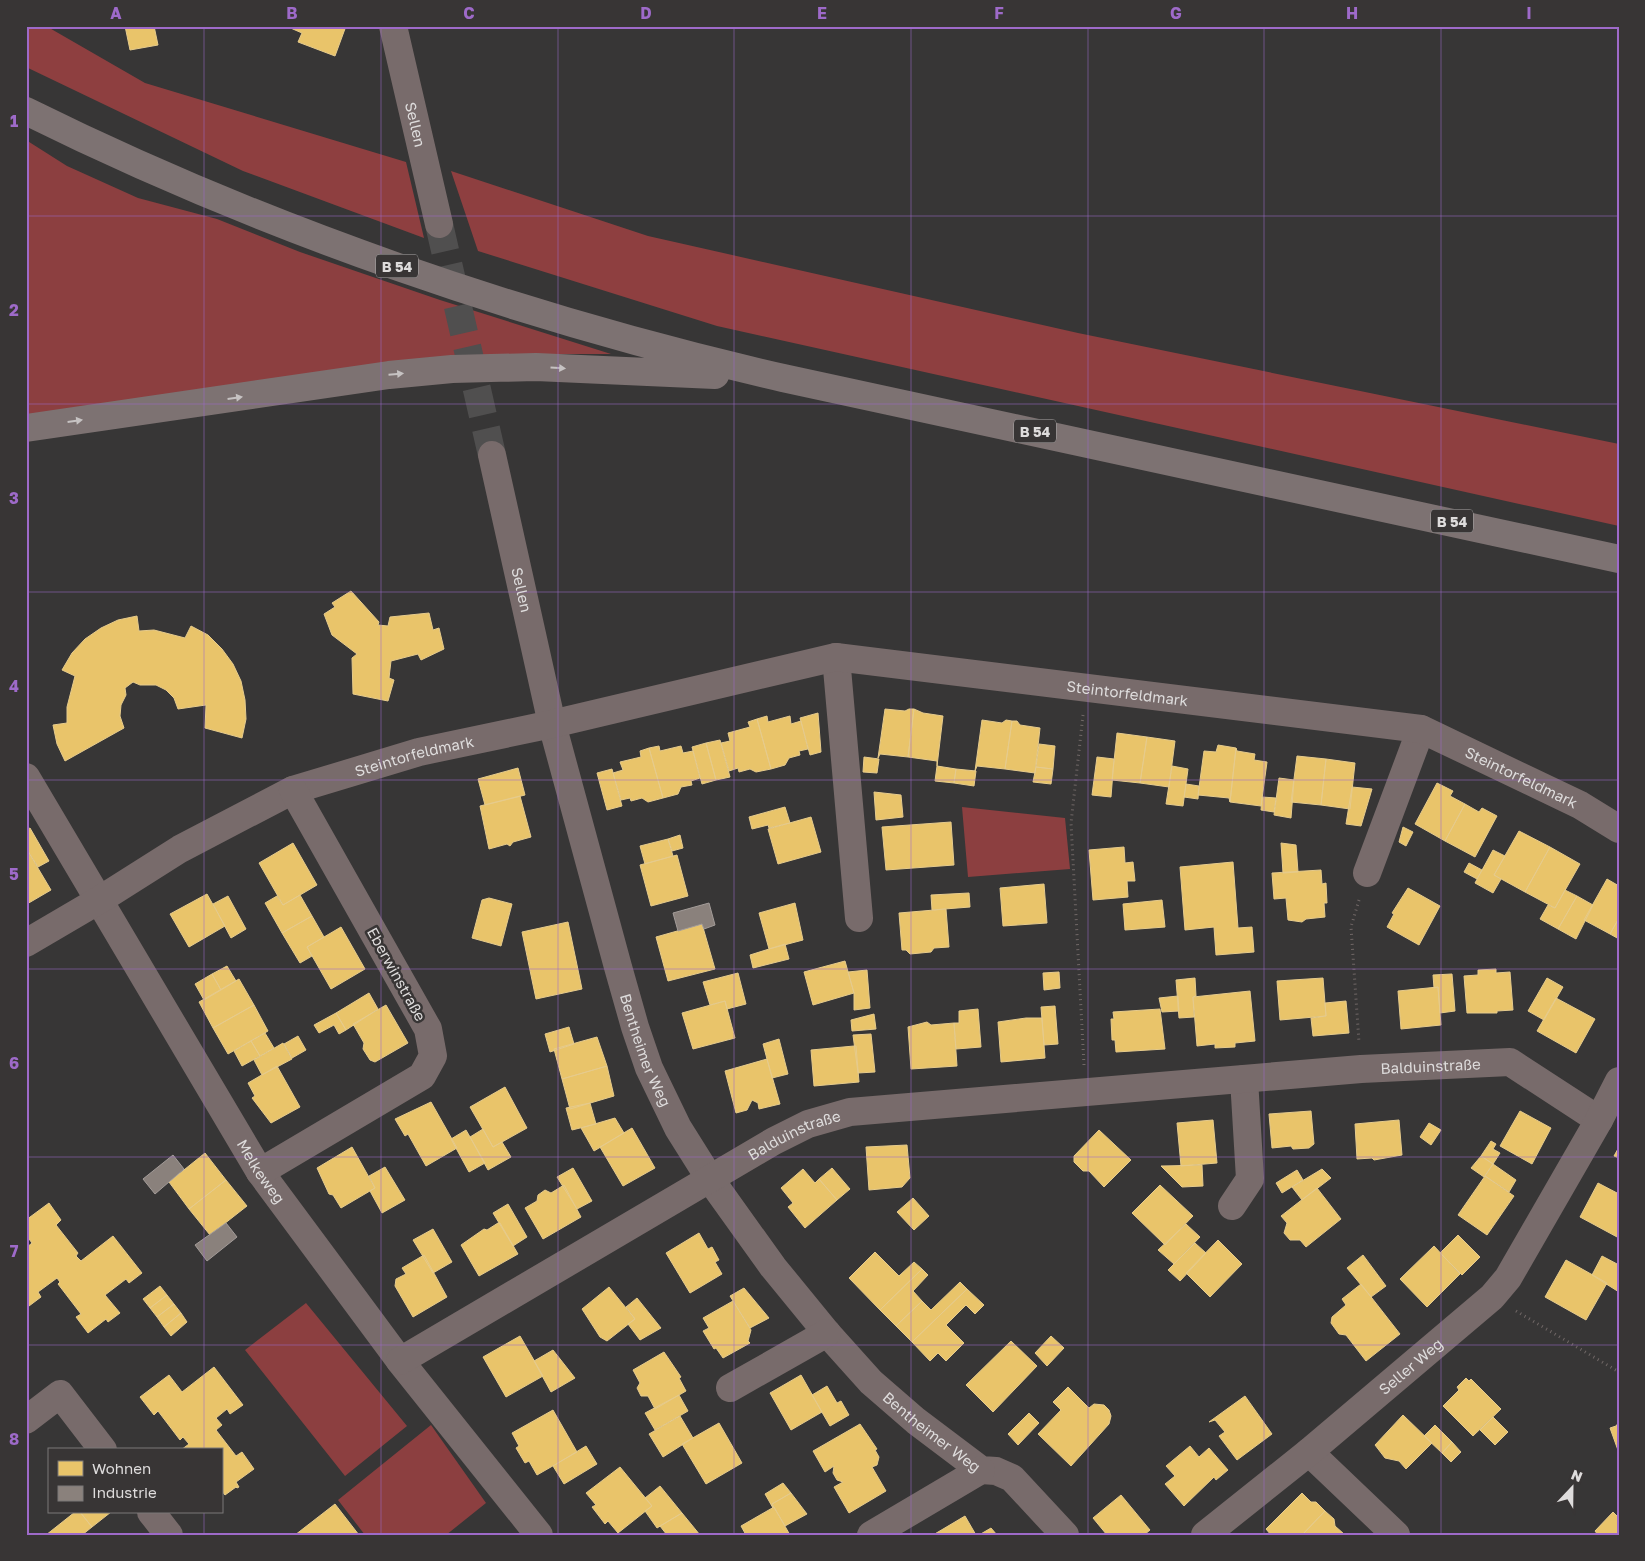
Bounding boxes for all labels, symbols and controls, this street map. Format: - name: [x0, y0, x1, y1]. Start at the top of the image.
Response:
- text: A: [110, 3, 122, 23]
- text: B: [286, 3, 298, 23]
- text: C: [463, 3, 475, 23]
- text: D: [640, 3, 652, 23]
- text: E: [817, 3, 827, 23]
- text: F: [994, 3, 1004, 23]
- text: G: [1170, 3, 1182, 23]
- text: H: [1346, 3, 1358, 23]
- text: I: [1526, 3, 1532, 23]
- street label: Sellen: [402, 100, 430, 149]
- text: 1: [10, 111, 18, 131]
- road number: B 54: [376, 255, 418, 278]
- text: 2: [9, 300, 19, 320]
- one-way arrow: [551, 365, 567, 373]
- one-way arrow: [388, 370, 404, 378]
- one-way arrow: [228, 393, 244, 401]
- one-way arrow: [67, 417, 83, 425]
- road number: B 54: [1014, 420, 1056, 442]
- text: 3: [9, 488, 19, 508]
- road number: B 54: [1431, 510, 1473, 532]
- street label: Sellen: [508, 565, 536, 614]
- text: 4: [9, 676, 19, 696]
- street label: Steintorfeldmark: [1066, 676, 1190, 709]
- street label: Steintorfeldmark: [353, 732, 476, 780]
- street label: Steintorfeldmark: [1462, 743, 1581, 812]
- text: 5: [9, 864, 19, 884]
- street label: Eberwinstraße: [364, 924, 430, 1024]
- street label: Bentheimer Weg: [617, 991, 675, 1109]
- text: 6: [9, 1053, 19, 1073]
- street label: Balduinstraße: [1380, 1054, 1481, 1077]
- street label: Balduinstraße: [744, 1106, 843, 1164]
- street label: Melkeweg: [234, 1136, 289, 1207]
- text: 7: [10, 1241, 19, 1261]
- street label: Seller Weg: [1375, 1334, 1446, 1398]
- street label: Bentheimer Weg: [880, 1388, 984, 1476]
- text: 8: [9, 1429, 19, 1449]
- legend: [48, 1448, 222, 1514]
- text: Wohnen: [92, 1459, 151, 1477]
- north arrow: [1548, 1464, 1598, 1514]
- text: N: [1569, 1466, 1585, 1485]
- text: Industrie: [92, 1483, 157, 1501]

